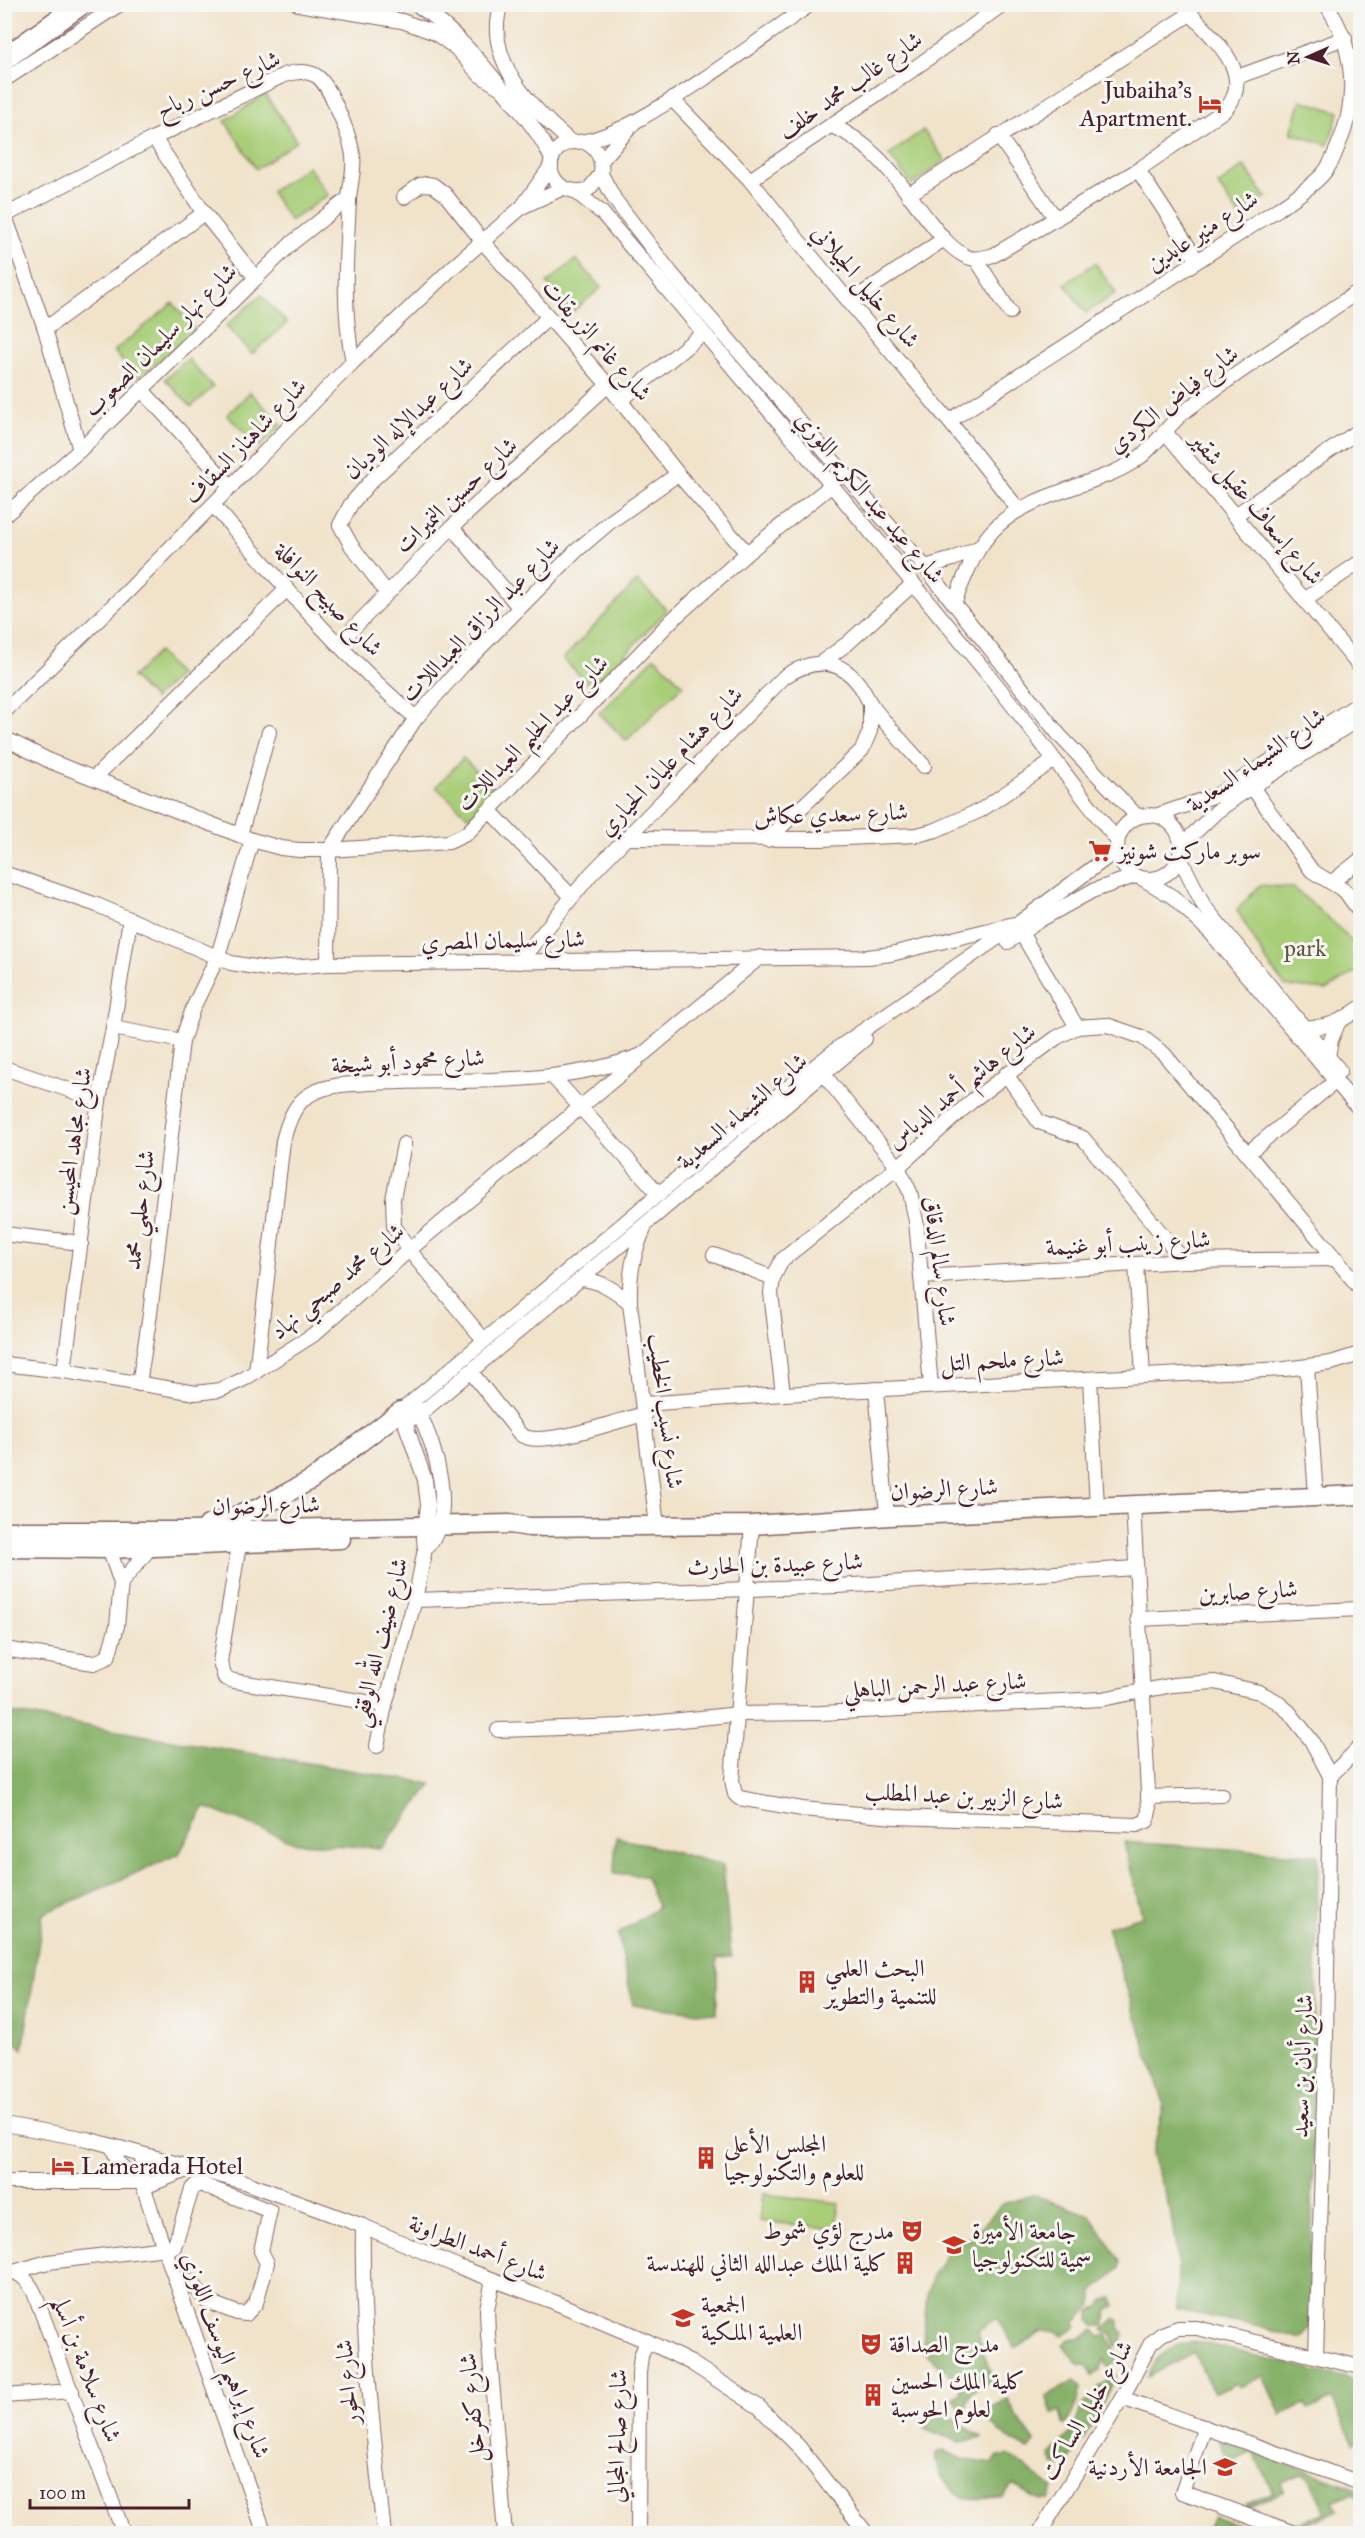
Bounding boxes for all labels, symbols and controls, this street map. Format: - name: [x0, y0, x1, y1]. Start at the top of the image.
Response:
- street label: شارع غالب محمد خلف: [772, 24, 931, 150]
- north arrow: [1278, 27, 1338, 87]
- street label: شارع حسن رباح: [151, 43, 288, 130]
- text: N: [1284, 50, 1303, 65]
- place label: Jubaiha's Apartment.: [1079, 75, 1192, 133]
- hotel icon: Jubaiha's Apartment.: [1197, 91, 1223, 117]
- street label: شارع منير عابدين: [1140, 184, 1266, 283]
- street label: شارع خليل الجيلاني: [802, 218, 927, 357]
- street label: شارع نهار سليمان الصعوب: [77, 257, 247, 427]
- street label: شارع غانم الزريقات: [531, 273, 658, 411]
- street label: شارع فياض الكردي: [1101, 338, 1248, 464]
- street label: شارع عبدالإله الوديان: [337, 350, 483, 489]
- street label: شارع شاهناز السقاف: [177, 372, 316, 514]
- street label: شارع عيد عبد الكريم اللوزي: [784, 404, 951, 593]
- street label: شارع إسعاف عقيل شقير: [1178, 423, 1330, 594]
- street label: شارع حسين النميرات: [388, 430, 527, 563]
- street label: شارع عبد الرزاق العبداللات: [394, 532, 570, 712]
- street label: شارع صبيح النوافلة: [263, 535, 390, 667]
- street label: شارع عبد الحليم العبداللات: [449, 648, 621, 824]
- street label: شارع هشام عليان الحياري: [591, 680, 753, 846]
- street label: شارع الشيماء السعدية: [1180, 701, 1334, 823]
- street label: شارع سعدي عكاش: [753, 796, 909, 837]
- place label: سوبر ماركت شونيز: [1115, 836, 1261, 866]
- supermarket icon: سوبر ماركت شونيز: [1087, 838, 1113, 864]
- street label: شارع سليمان المصري: [421, 924, 585, 961]
- park label: park: [1283, 933, 1327, 963]
- street label: شارع هاشم أحمد الدباس: [879, 1015, 1048, 1163]
- street label: شارع محمود أبو شيخة: [330, 1040, 486, 1085]
- street label: شارع الشيماء السعدية: [670, 1046, 817, 1180]
- street label: شارع مجاهد المحيسن: [48, 1065, 103, 1217]
- street label: شارع حلمي محمد: [117, 1148, 169, 1273]
- street label: شارع سالم الدقاق: [911, 1194, 963, 1329]
- street label: شارع محمد صبحي نهاد: [264, 1216, 415, 1352]
- street label: شارع زينب أبو غنيمة: [1045, 1222, 1212, 1267]
- street label: شارع نسيب الخطيب: [637, 1331, 690, 1491]
- street label: شارع ملحم التل: [939, 1342, 1065, 1385]
- street label: شارع الرضوان: [889, 1471, 999, 1512]
- street label: شارع الرضوان: [212, 1489, 320, 1526]
- street label: شارع عبيدة بن الحارث: [686, 1546, 864, 1587]
- street label: شارع ضيف الله الوقفي: [340, 1553, 422, 1732]
- street label: شارع صابرين: [1198, 1573, 1299, 1614]
- street label: شارع عبد الرحمن الباهلي: [843, 1665, 1028, 1713]
- street label: شارع الزبير بن عبد المطلب: [864, 1776, 1064, 1821]
- place label: البحث العلمي للتنمية والتطوير: [822, 1953, 937, 2011]
- building icon: البحث العلمي للتنمية والتطوير: [794, 1969, 820, 1995]
- street label: شارع أبان بن سعيد: [1282, 1993, 1325, 2139]
- place label: المجلس الأعلى للعلوم والتكنولوجيا: [724, 2128, 864, 2193]
- building icon: المجلس الأعلى للعلوم والتكنولوجيا: [693, 2145, 719, 2171]
- place label: Lamerada Hotel: [81, 2151, 244, 2181]
- hotel icon: Lamerada Hotel: [50, 2153, 76, 2179]
- street label: شارع أحمد الطراونة: [403, 2206, 552, 2293]
- place label: جامعة الأميرة سمية للتكنولوجيا: [972, 2215, 1092, 2274]
- place label: مدرج لؤي شموط: [763, 2216, 894, 2252]
- theatre icon: مدرج لؤي شموط: [899, 2218, 925, 2244]
- school or university icon: جامعة الأميرة سمية للتكنولوجيا: [941, 2232, 967, 2258]
- street label: شارع إبراهيم اليوسف اللوزي: [166, 2248, 277, 2465]
- place label: كلية الملك عبدالله الثاني للهندسة: [647, 2248, 887, 2282]
- building icon: كلية الملك عبدالله الثاني للهندسة: [892, 2250, 918, 2276]
- place label: الجمعية العلمية الملكية: [701, 2289, 803, 2347]
- street label: شارع سلامة بن أسلم: [37, 2291, 131, 2450]
- school or university icon: الجمعية العلمية الملكية: [670, 2305, 696, 2331]
- place label: مدرج الصداقة: [889, 2329, 1000, 2365]
- theatre icon: مدرج الصداقة: [858, 2331, 884, 2357]
- street label: شارع خليل الساكت: [1032, 2334, 1144, 2488]
- street label: شارع الحور: [328, 2338, 371, 2428]
- street label: شارع كفرخل: [452, 2351, 497, 2464]
- place label: كلية الملك الحسين لعلوم الحوسبة: [891, 2366, 1025, 2430]
- street label: شارع صالح المجالي: [601, 2369, 638, 2503]
- building icon: كلية الملك الحسين لعلوم الحوسبة: [860, 2382, 886, 2408]
- place label: الجامعة الأردنية: [1088, 2451, 1207, 2482]
- school or university icon: الجامعة الأردنية: [1212, 2454, 1238, 2480]
- scale bar: [30, 2472, 189, 2510]
- text: 100 m: [39, 2482, 86, 2504]

